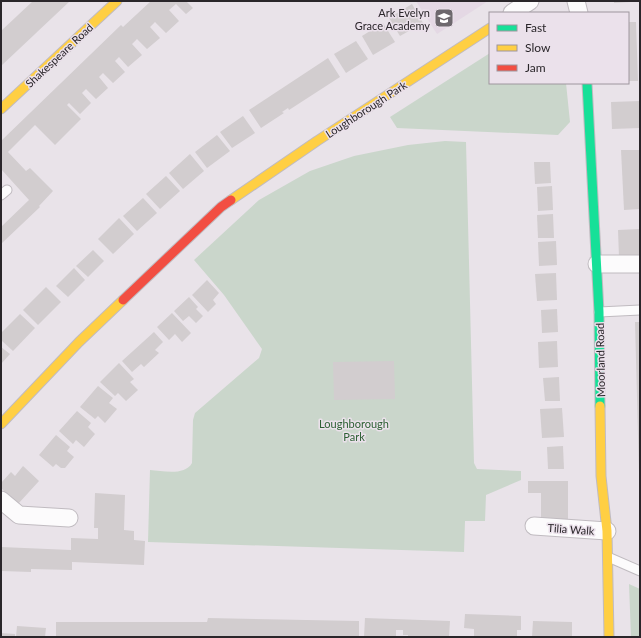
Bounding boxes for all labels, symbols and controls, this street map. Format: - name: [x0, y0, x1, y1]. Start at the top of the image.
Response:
- place label: Ark Evelyn Grace Academy: [355, 6, 430, 32]
- school or university icon: Ark Evelyn Grace Academy: [433, 7, 455, 29]
- legend: [489, 12, 629, 84]
- street label: Shakespeare Road: [23, 20, 95, 90]
- text: Fast: [525, 20, 547, 35]
- text: Slow: [525, 40, 551, 55]
- text: Jam: [525, 60, 546, 75]
- street label: Loughborough Park: [323, 78, 409, 140]
- street label: Moorland Road: [593, 323, 607, 397]
- park label: Loughborough Park: [319, 417, 389, 443]
- street label: Tilia Walk: [547, 521, 595, 537]

